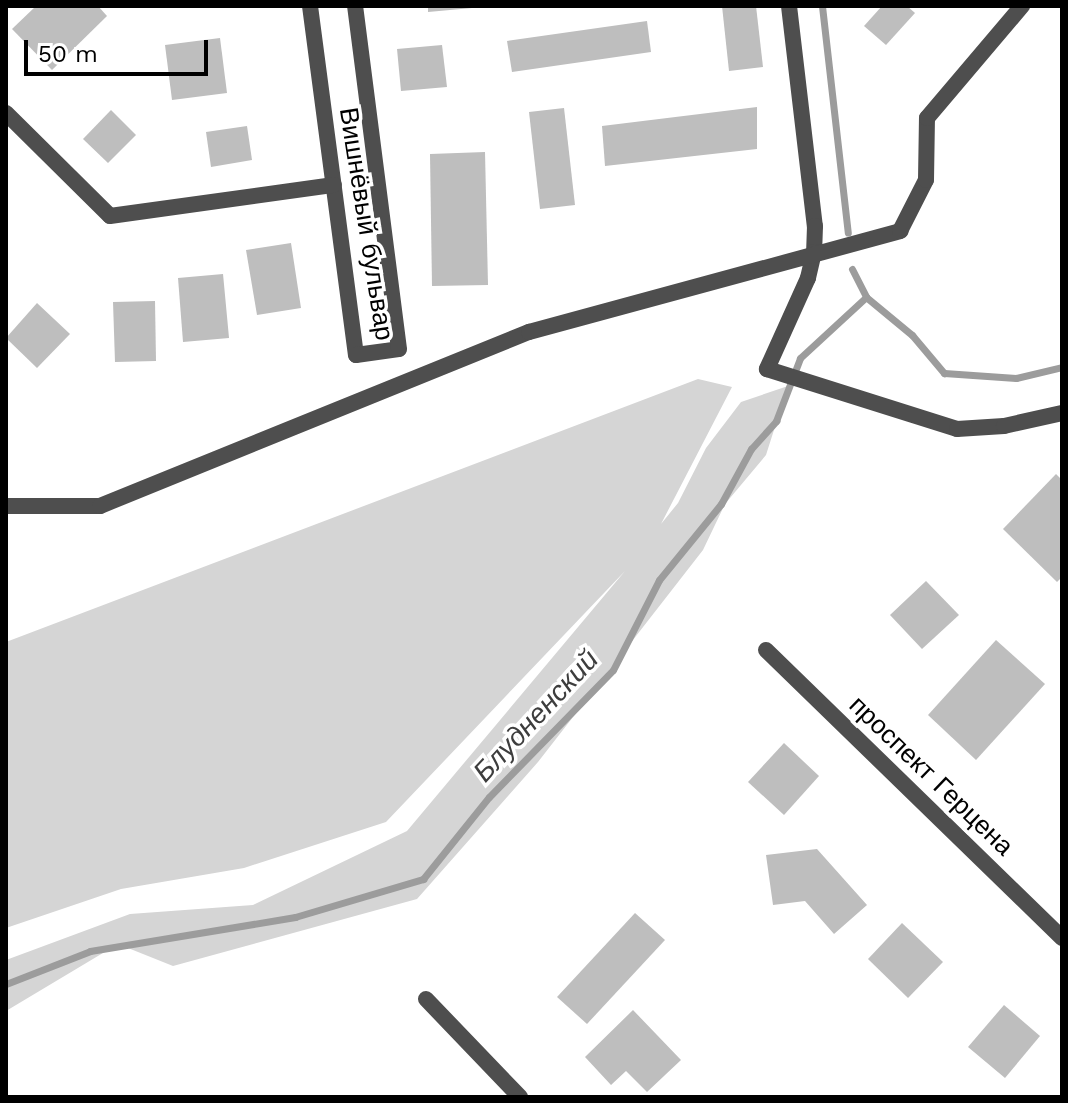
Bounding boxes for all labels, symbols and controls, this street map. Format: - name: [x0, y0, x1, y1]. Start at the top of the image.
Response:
- scale bar: [28, 24, 212, 74]
- text: 50 m: [38, 40, 98, 68]
- street label: Вишнёвый бульвар: [332, 105, 400, 343]
- water label: Блудненский: [466, 643, 606, 789]
- street label: проспект Герцена: [842, 690, 1020, 862]

